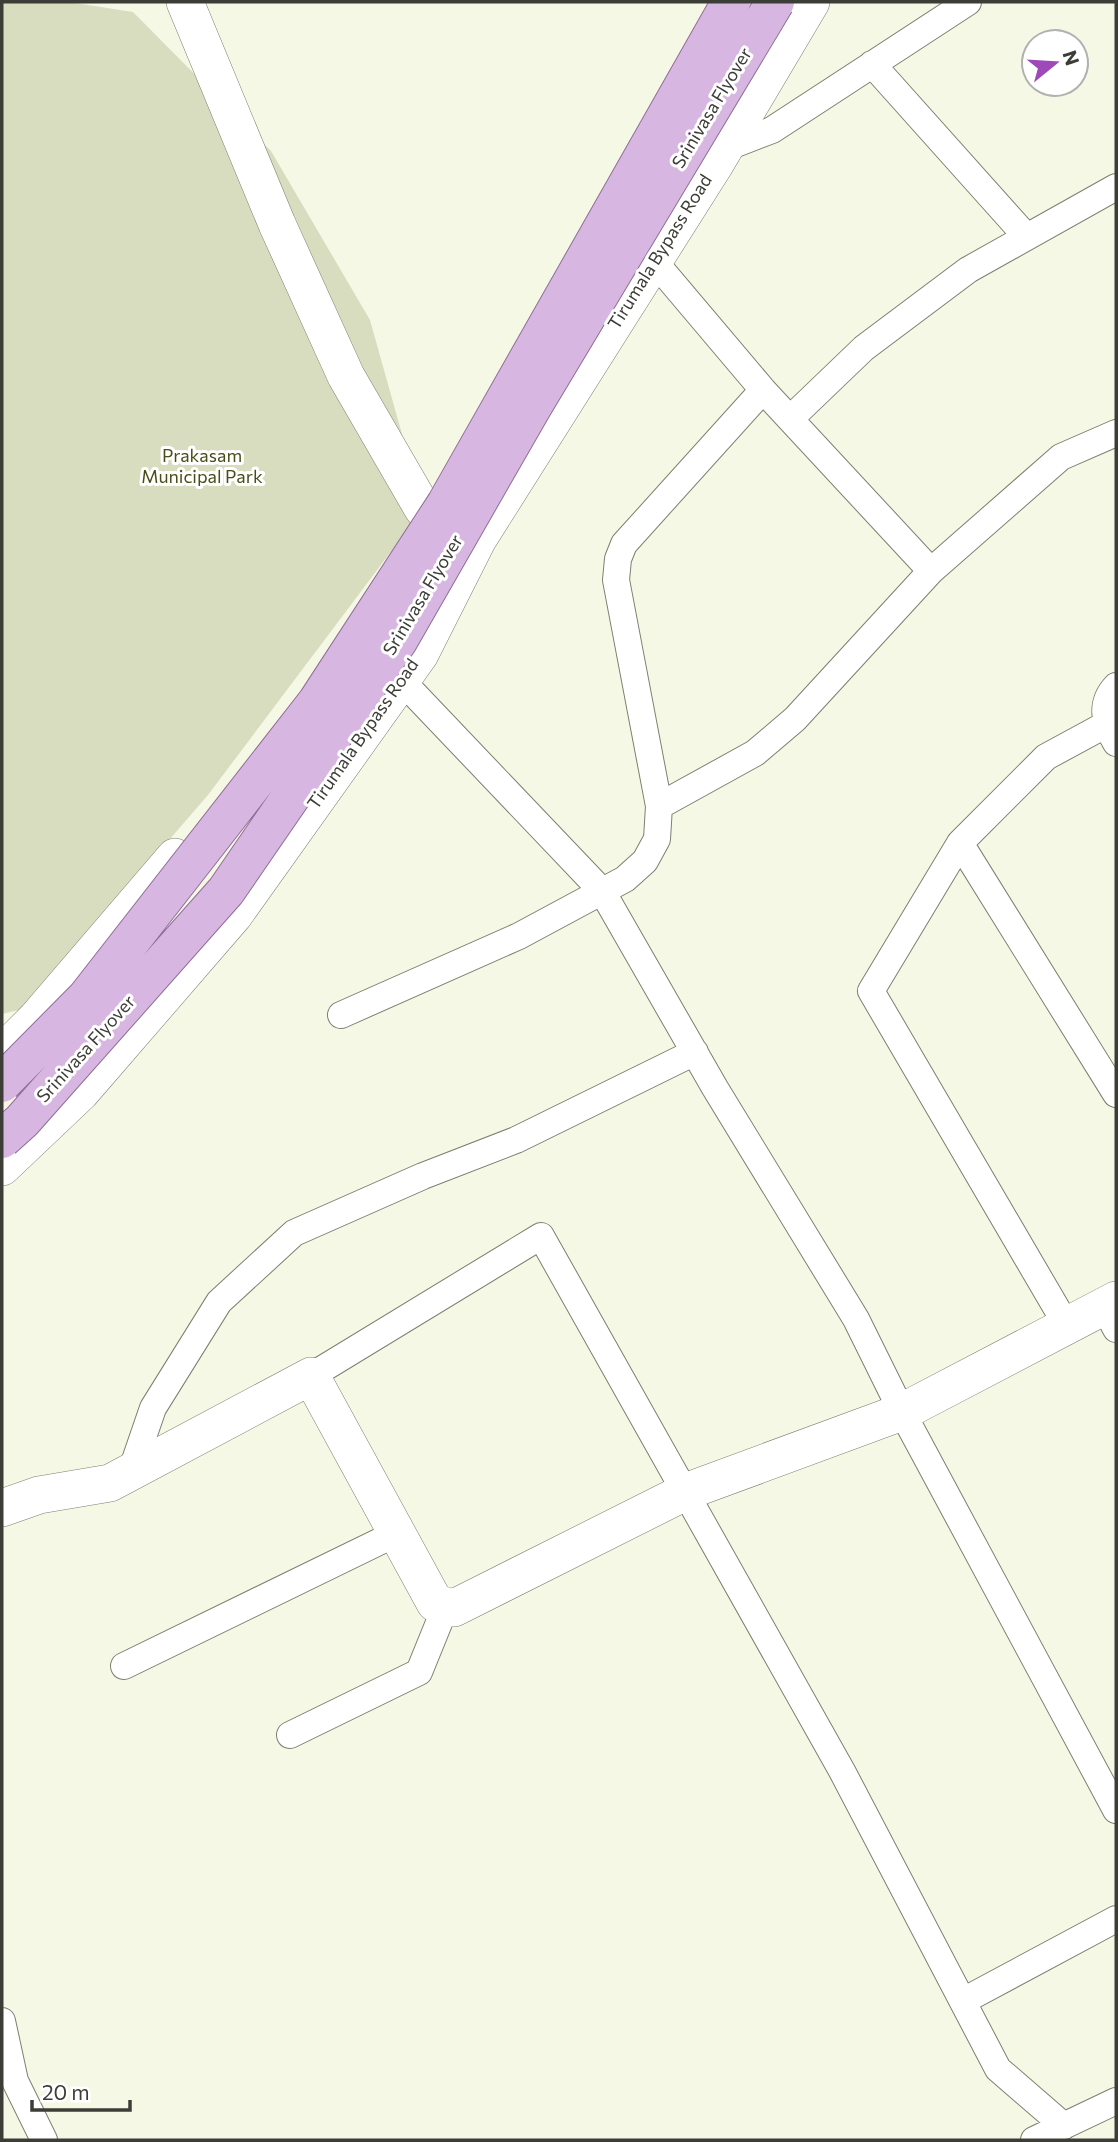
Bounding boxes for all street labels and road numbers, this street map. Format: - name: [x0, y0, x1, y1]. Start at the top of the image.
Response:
- street label: Srinivasa Flyover: [666, 43, 756, 172]
- street label: Tirumala Bypass Road: [602, 170, 716, 333]
- street label: Srinivasa Flyover: [377, 530, 467, 659]
- street label: Tirumala Bypass Road: [302, 654, 422, 813]
- street label: Srinivasa Flyover: [31, 990, 139, 1107]

